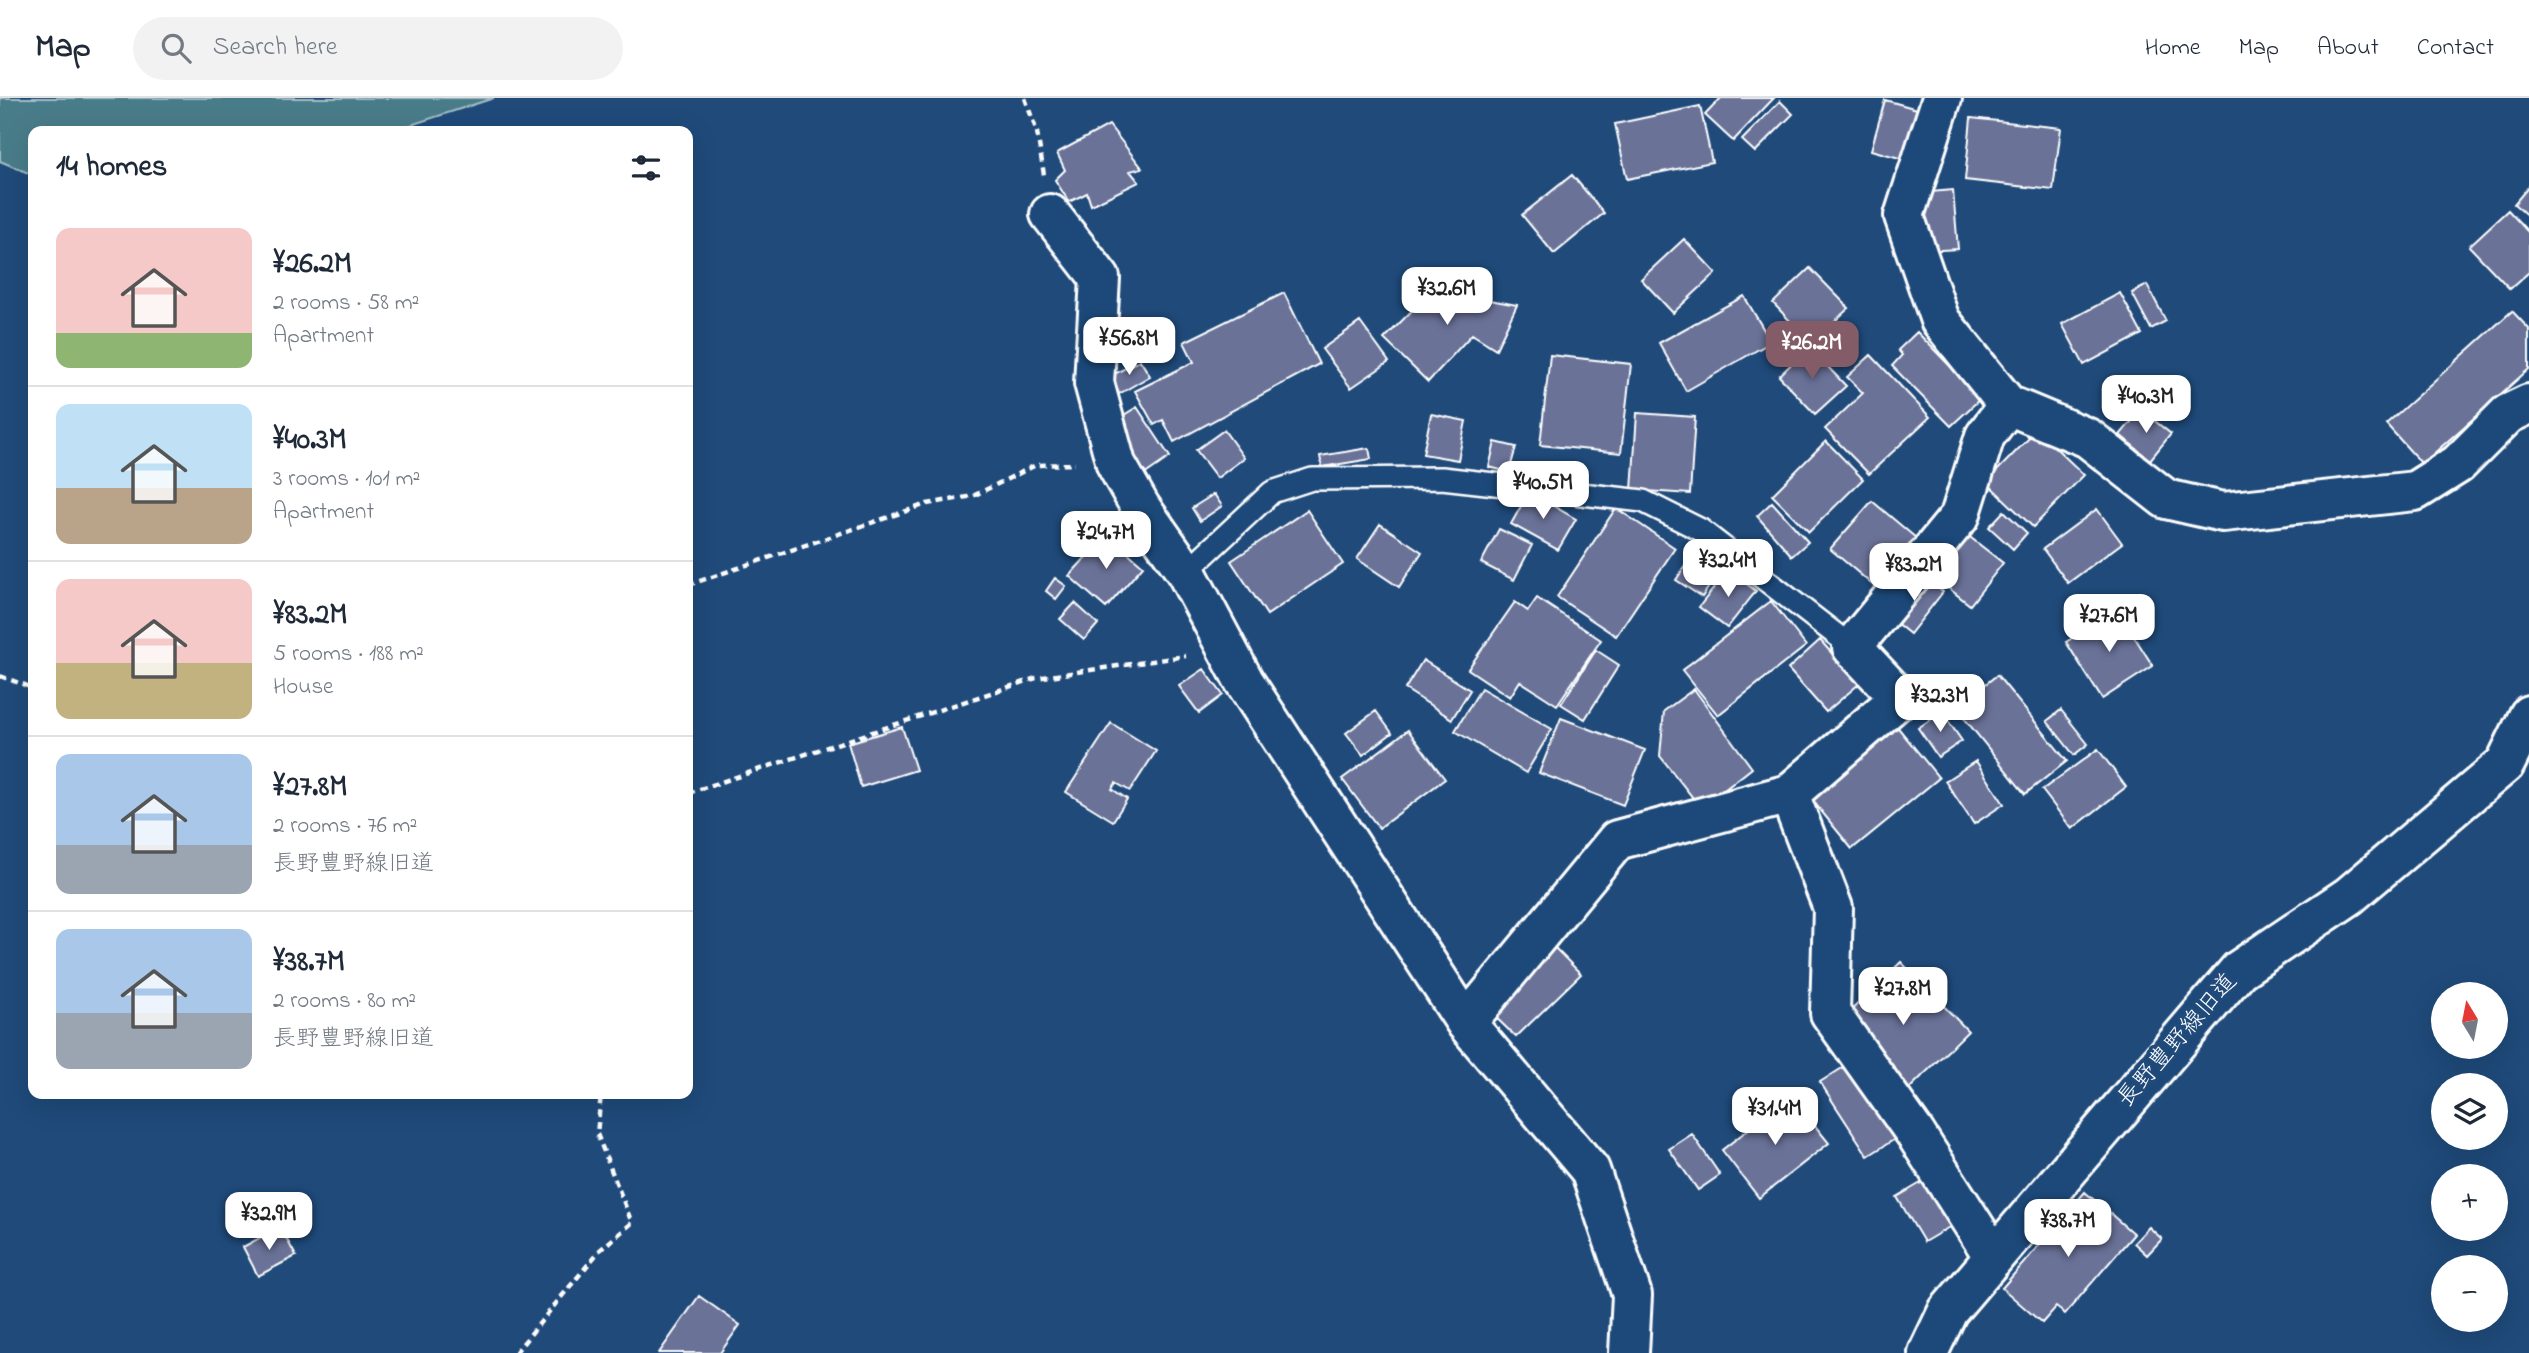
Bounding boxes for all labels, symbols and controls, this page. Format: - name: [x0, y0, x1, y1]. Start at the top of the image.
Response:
- search box: [133, 17, 623, 80]
- text: Map: [35, 24, 91, 72]
- icon: search: [157, 29, 195, 67]
- text: Search here: [213, 29, 337, 67]
- text: Home: [2145, 31, 2201, 66]
- text: Map: [2239, 31, 2279, 66]
- text: About: [2317, 31, 2379, 66]
- text: Contact: [2417, 31, 2494, 66]
- text: 14 homes: [56, 146, 167, 190]
- icon: filters: [627, 149, 665, 187]
- text: ¥26.2M: [273, 243, 352, 287]
- icon: home: [112, 256, 196, 340]
- pin: ¥32.6M: [1390, 268, 1504, 327]
- text: ¥32.6M: [1418, 273, 1476, 306]
- text: 2 rooms · 58 m²: [273, 287, 419, 320]
- pin: ¥56.8M: [1072, 317, 1186, 377]
- text: Apartment: [273, 320, 374, 353]
- pin: ¥26.2M: [1755, 322, 1869, 381]
- text: ¥56.8M: [1099, 323, 1159, 356]
- text: ¥26.2M: [1782, 327, 1842, 360]
- pin: ¥40.3M: [2089, 376, 2203, 435]
- text: ¥40.3M: [2118, 381, 2174, 414]
- text: ¥40.3M: [273, 419, 347, 463]
- icon: home: [112, 432, 196, 516]
- pin: ¥40.5M: [1486, 462, 1600, 521]
- text: 3 rooms · 101 m²: [273, 463, 420, 496]
- text: ¥40.5M: [1513, 467, 1573, 500]
- text: Apartment: [273, 496, 374, 529]
- pin: ¥24.7M: [1049, 512, 1163, 571]
- text: ¥24.7M: [1077, 517, 1135, 550]
- pin: ¥32.4M: [1671, 540, 1785, 599]
- pin: ¥83.2M: [1857, 544, 1971, 603]
- text: ¥32.4M: [1699, 545, 1757, 578]
- text: ¥83.2M: [1885, 549, 1943, 582]
- text: ¥83.2M: [273, 594, 348, 638]
- pin: ¥27.6M: [2052, 594, 2166, 654]
- text: ¥27.6M: [2080, 600, 2138, 633]
- icon: home: [112, 607, 196, 691]
- text: 5 rooms · 188 m²: [273, 638, 424, 671]
- text: House: [273, 671, 333, 704]
- pin: ¥32.3M: [1883, 674, 1997, 734]
- text: ¥32.3M: [1911, 680, 1969, 713]
- text: ¥27.8M: [273, 766, 348, 810]
- icon: home: [112, 782, 196, 866]
- text: 2 rooms · 76 m²: [273, 810, 417, 843]
- text: 長野豊野線旧道: [273, 848, 434, 881]
- text: ¥38.7M: [273, 941, 345, 985]
- icon: home: [112, 957, 196, 1041]
- street label: 長野豊野線旧道: [2110, 966, 2246, 1116]
- pin: ¥27.8M: [1846, 968, 1960, 1027]
- text: ¥27.8M: [1874, 973, 1932, 1006]
- north arrow: [2431, 982, 2508, 1059]
- map controls: [2431, 982, 2508, 1332]
- text: 2 rooms · 80 m²: [273, 985, 416, 1018]
- text: 長野豊野線旧道: [273, 1023, 434, 1056]
- button: layers: [2431, 1073, 2508, 1150]
- pin: ¥31.4M: [1718, 1088, 1832, 1147]
- text: ¥31.4M: [1748, 1093, 1802, 1126]
- button: +: [2431, 1164, 2508, 1241]
- pin: ¥32.9M: [212, 1192, 326, 1252]
- text: ¥32.9M: [241, 1198, 297, 1231]
- pin: ¥38.7M: [2011, 1200, 2125, 1259]
- text: ¥38.7M: [2040, 1205, 2096, 1238]
- button: −: [2431, 1255, 2508, 1332]

